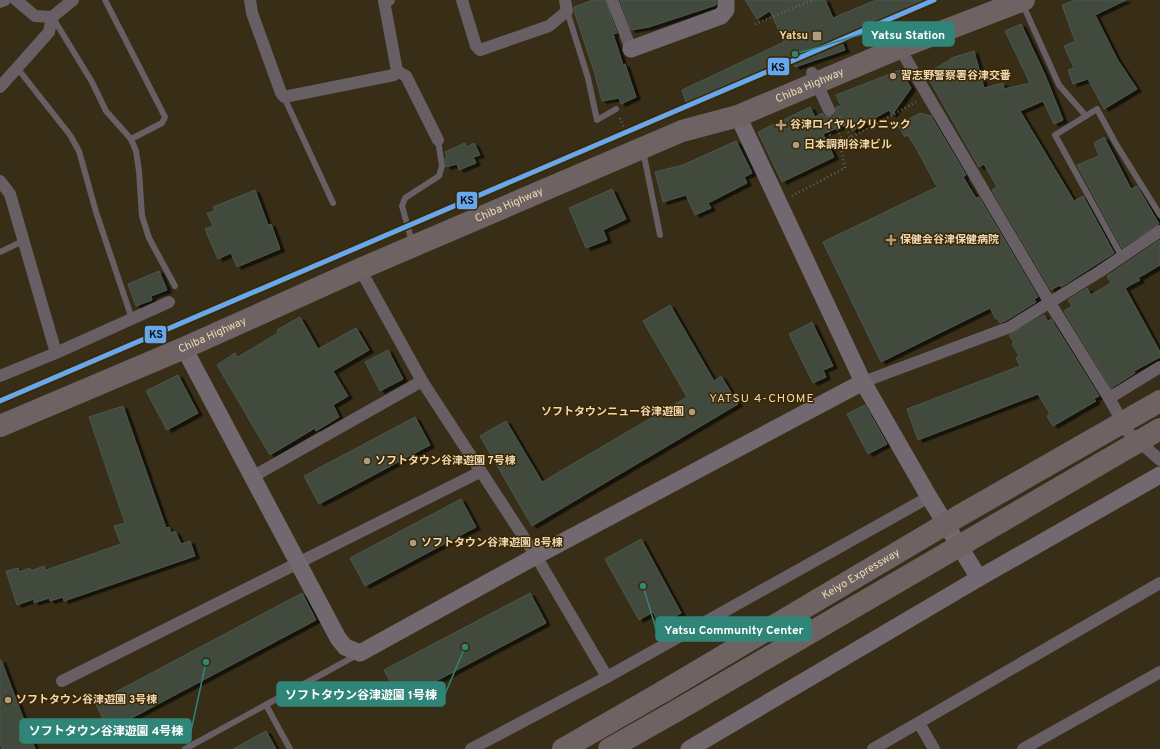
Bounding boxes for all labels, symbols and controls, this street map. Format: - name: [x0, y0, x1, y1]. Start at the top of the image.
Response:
- callout: Yatsu Station: [863, 22, 954, 46]
- text: Yatsu Station: [871, 28, 945, 44]
- place label: Yatsu: [779, 29, 808, 43]
- marker: Yatsu: [811, 30, 823, 42]
- line badge: KS: [767, 57, 790, 76]
- text: KS: [771, 61, 785, 75]
- street label: Chiba Highway: [773, 65, 846, 106]
- place label: 習志野警察署谷津交番: [901, 69, 1011, 83]
- marker: 習志野警察署谷津交番: [888, 71, 898, 81]
- place label: 谷津ロイヤルクリニック: [790, 118, 911, 132]
- marker: 谷津ロイヤルクリニック: [775, 119, 787, 131]
- place label: 日本調剤谷津ビル: [804, 138, 892, 152]
- marker: 日本調剤谷津ビル: [791, 140, 801, 150]
- street label: Chiba Highway: [473, 184, 546, 226]
- line badge: KS: [456, 191, 478, 210]
- text: KS: [460, 194, 474, 208]
- place label: 保健会谷津保健病院: [900, 233, 999, 247]
- marker: 保健会谷津保健病院: [885, 234, 897, 246]
- street label: Chiba Highway: [176, 314, 249, 357]
- line badge: KS: [144, 325, 167, 344]
- text: KS: [149, 328, 163, 342]
- district label: YATSU 4-CHOME: [709, 391, 815, 407]
- place label: ソフトタウンニュー谷津遊園: [541, 405, 684, 419]
- marker: ソフトタウンニュー谷津遊園: [687, 407, 697, 417]
- place label: ソフトタウン谷津遊園 7号棟: [375, 454, 516, 468]
- marker: ソフトタウン谷津遊園 7号棟: [362, 456, 372, 466]
- place label: ソフトタウン谷津遊園 8号棟: [421, 536, 563, 550]
- marker: ソフトタウン谷津遊園 8号棟: [408, 538, 418, 548]
- street label: Keiyo Expressway: [819, 546, 903, 603]
- callout: Yatsu Community Center: [656, 617, 811, 641]
- text: Yatsu Community Center: [664, 623, 804, 639]
- callout: ソフトタウン谷津遊園 1号棟: [277, 682, 445, 706]
- text: ソフトタウン谷津遊園 1号棟: [285, 688, 437, 704]
- place label: ソフトタウン谷津遊園 3号棟: [16, 693, 157, 707]
- marker: ソフトタウン谷津遊園 3号棟: [3, 695, 13, 705]
- callout: ソフトタウン谷津遊園 4号棟: [20, 719, 191, 743]
- text: ソフトタウン谷津遊園 4号棟: [29, 724, 183, 740]

